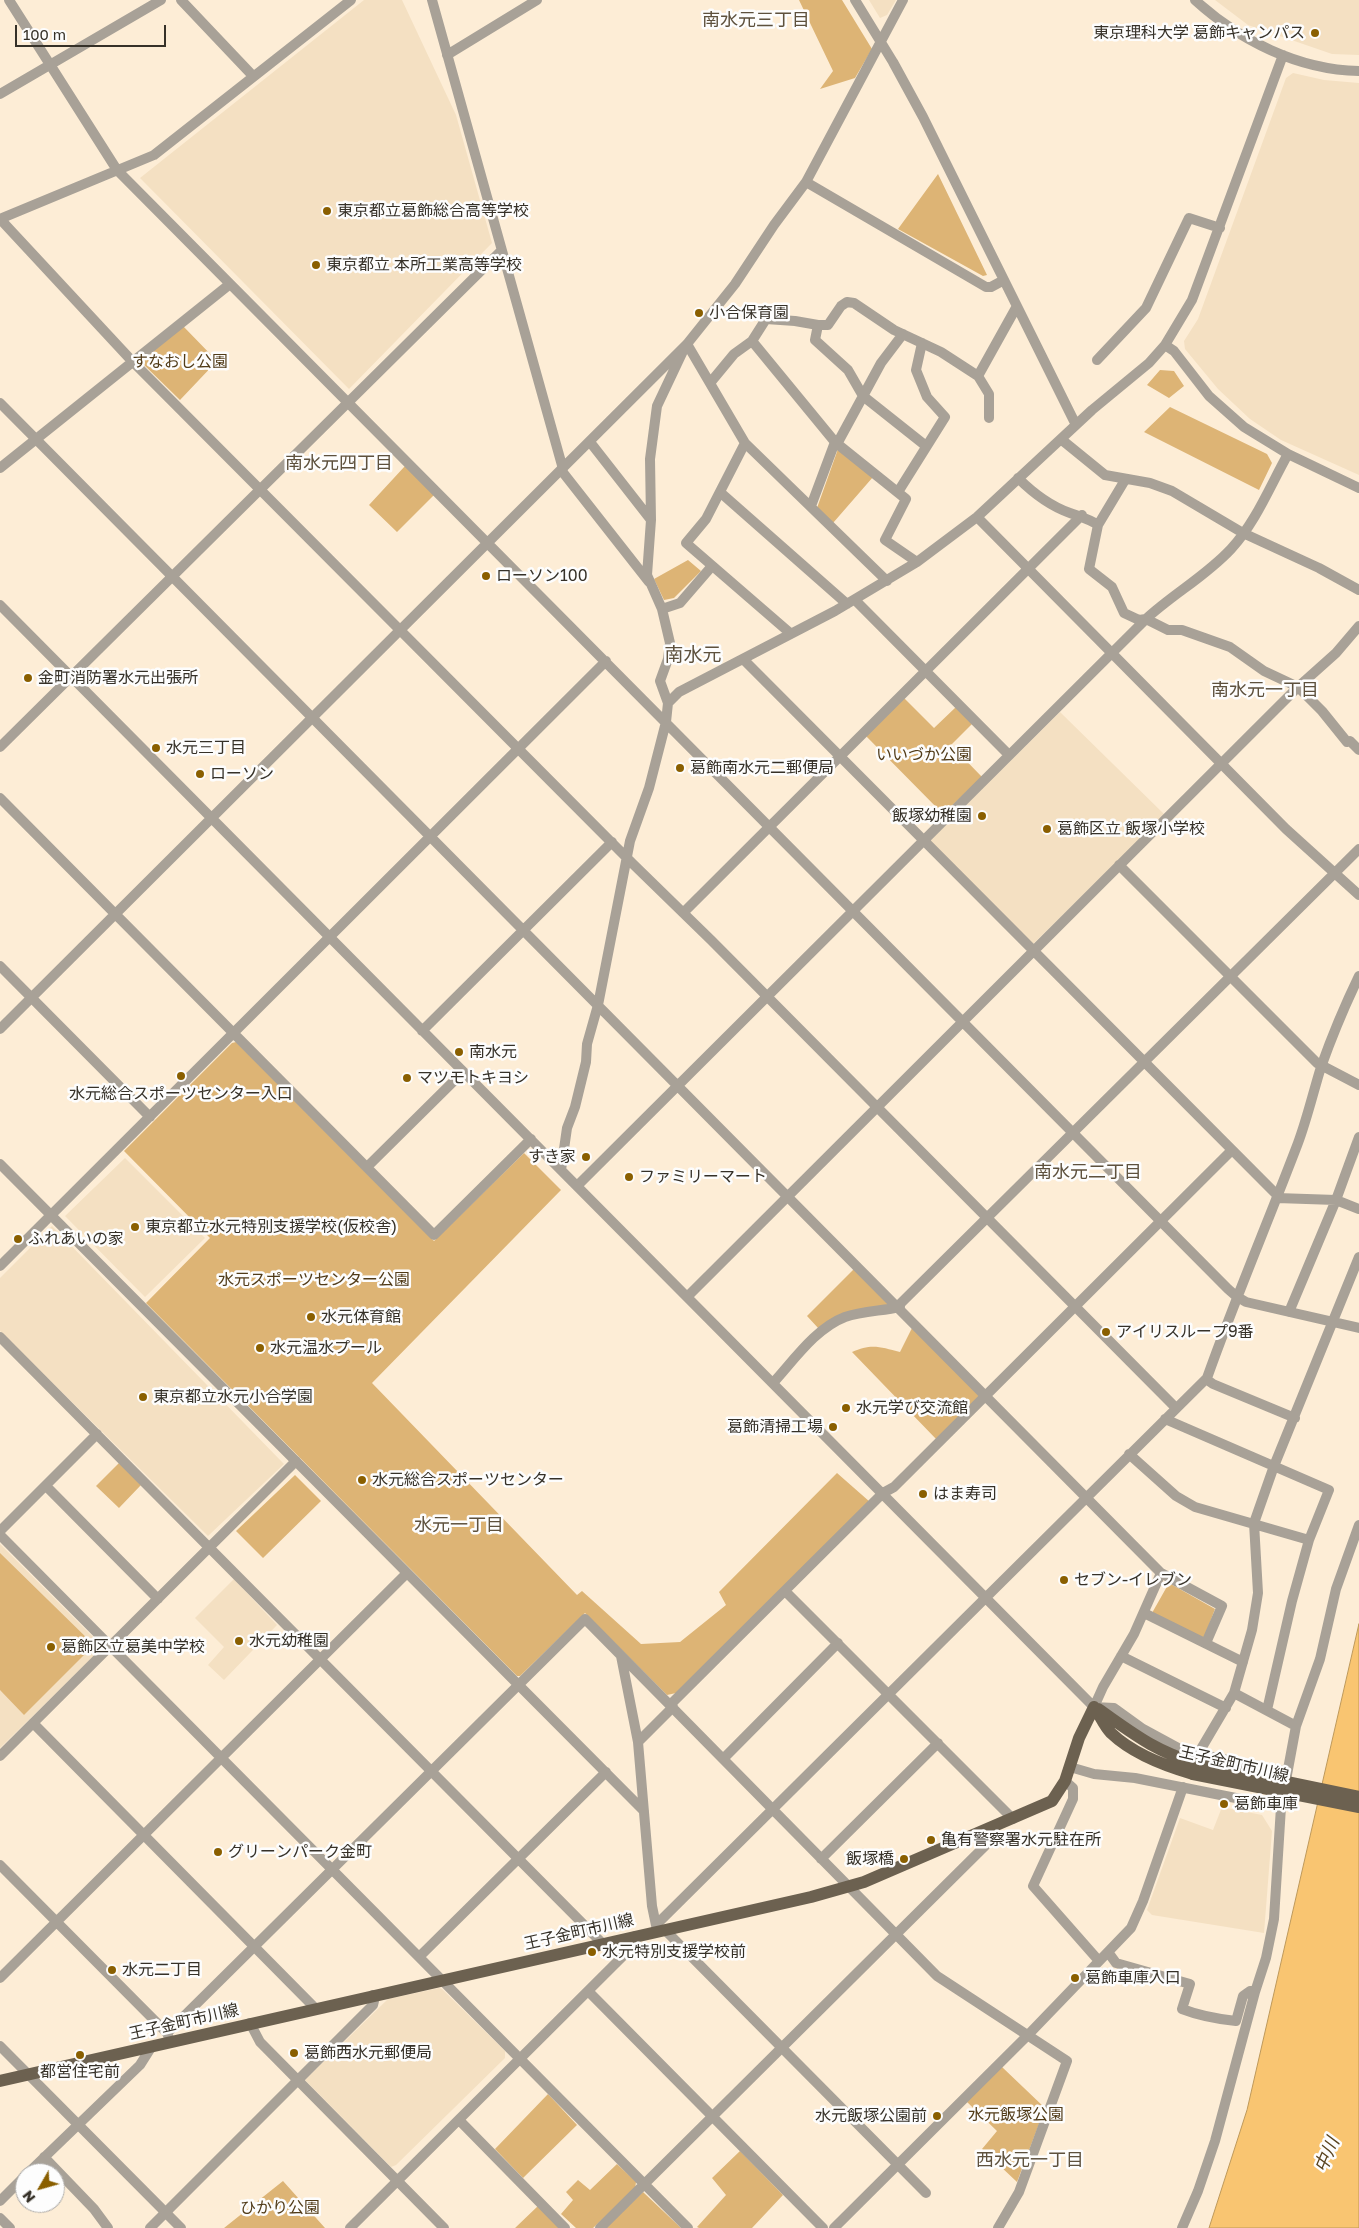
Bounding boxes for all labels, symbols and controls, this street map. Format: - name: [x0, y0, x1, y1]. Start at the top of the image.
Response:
- district label: 南水元三丁目: [702, 9, 810, 31]
- scale bar: [18, 15, 169, 47]
- place label: 東京理科大学 葛飾キャンパス: [1093, 23, 1305, 43]
- text: 100 m: [23, 25, 66, 43]
- marker: 東京理科大学 葛飾キャンパス: [1309, 27, 1321, 39]
- place label: 東京都立葛飾総合高等学校: [337, 201, 529, 221]
- marker: 東京都立葛飾総合高等学校: [321, 205, 333, 217]
- place label: 東京都立 本所工業高等学校: [326, 255, 522, 275]
- marker: 東京都立 本所工業高等学校: [310, 259, 322, 271]
- place label: 小合保育園: [709, 303, 789, 323]
- marker: 小合保育園: [693, 307, 705, 319]
- park label: すなおし公園: [132, 352, 228, 372]
- district label: 南水元四丁目: [285, 452, 393, 474]
- place label: ローソン100: [496, 566, 588, 586]
- marker: ローソン100: [480, 570, 492, 582]
- district label: 南水元: [665, 644, 721, 666]
- place label: 金町消防署水元出張所: [38, 668, 198, 688]
- marker: 金町消防署水元出張所: [22, 672, 34, 684]
- district label: 南水元一丁目: [1211, 679, 1319, 701]
- place label: 水元三丁目: [166, 738, 246, 758]
- marker: 水元三丁目: [150, 742, 162, 754]
- park label: いいづか公園: [876, 745, 972, 765]
- place label: 葛飾南水元二郵便局: [690, 758, 834, 778]
- marker: 葛飾南水元二郵便局: [674, 762, 686, 774]
- place label: ローソン: [210, 764, 274, 784]
- marker: ローソン: [194, 768, 206, 780]
- place label: 飯塚幼稚園: [892, 806, 972, 826]
- marker: 飯塚幼稚園: [976, 810, 988, 822]
- place label: 葛飾区立 飯塚小学校: [1057, 819, 1205, 839]
- marker: 葛飾区立 飯塚小学校: [1041, 823, 1053, 835]
- place label: 南水元: [469, 1042, 517, 1062]
- marker: 南水元: [453, 1046, 465, 1058]
- place label: マツモトキヨシ: [417, 1068, 529, 1088]
- marker: 水元総合スポーツセンター入口: [175, 1070, 187, 1082]
- marker: マツモトキヨシ: [401, 1072, 413, 1084]
- place label: 水元総合スポーツセンター入口: [69, 1084, 293, 1104]
- place label: すき家: [528, 1147, 576, 1167]
- marker: すき家: [580, 1151, 592, 1163]
- district label: 南水元二丁目: [1034, 1161, 1142, 1183]
- place label: ファミリーマート: [639, 1167, 767, 1187]
- marker: ファミリーマート: [623, 1171, 635, 1183]
- place label: 東京都立水元特別支援学校(仮校舎): [145, 1217, 397, 1237]
- marker: 東京都立水元特別支援学校(仮校舎): [129, 1221, 141, 1233]
- place label: ふれあいの家: [28, 1229, 124, 1249]
- marker: ふれあいの家: [12, 1233, 24, 1245]
- park label: 水元スポーツセンター公園: [218, 1270, 410, 1290]
- place label: 水元体育館: [321, 1307, 401, 1327]
- marker: 水元体育館: [305, 1311, 317, 1323]
- place label: アイリスループ9番: [1116, 1322, 1254, 1342]
- marker: アイリスループ9番: [1100, 1326, 1112, 1338]
- place label: 水元温水プール: [270, 1338, 382, 1358]
- marker: 水元温水プール: [254, 1342, 266, 1354]
- place label: 東京都立水元小合学園: [153, 1387, 313, 1407]
- marker: 東京都立水元小合学園: [137, 1391, 149, 1403]
- place label: 水元学び交流館: [856, 1398, 968, 1418]
- marker: 水元学び交流館: [840, 1402, 852, 1414]
- place label: 葛飾清掃工場: [727, 1417, 823, 1437]
- marker: 葛飾清掃工場: [827, 1421, 839, 1433]
- place label: 水元総合スポーツセンター: [372, 1470, 564, 1490]
- marker: 水元総合スポーツセンター: [356, 1474, 368, 1486]
- place label: はま寿司: [933, 1484, 997, 1504]
- marker: はま寿司: [917, 1488, 929, 1500]
- district label: 水元一丁目: [414, 1514, 504, 1536]
- place label: セブン-イレブン: [1074, 1570, 1192, 1590]
- marker: セブン-イレブン: [1058, 1574, 1070, 1586]
- place label: 水元幼稚園: [249, 1631, 329, 1651]
- marker: 水元幼稚園: [233, 1635, 245, 1647]
- place label: 葛飾区立葛美中学校: [61, 1637, 205, 1657]
- marker: 葛飾区立葛美中学校: [45, 1641, 57, 1653]
- street label: 王子金町市川線: [1177, 1742, 1291, 1786]
- place label: 葛飾車庫: [1234, 1794, 1298, 1814]
- marker: 葛飾車庫: [1218, 1798, 1230, 1810]
- place label: 亀有警察署水元駐在所: [941, 1830, 1101, 1850]
- marker: 亀有警察署水元駐在所: [925, 1834, 937, 1846]
- place label: グリーンパーク金町: [228, 1842, 372, 1862]
- marker: グリーンパーク金町: [212, 1846, 224, 1858]
- place label: 飯塚橋: [846, 1849, 894, 1869]
- marker: 飯塚橋: [898, 1853, 910, 1865]
- street label: 王子金町市川線: [522, 1910, 636, 1954]
- place label: 水元特別支援学校前: [602, 1942, 746, 1962]
- marker: 水元特別支援学校前: [586, 1946, 598, 1958]
- place label: 水元二丁目: [122, 1960, 202, 1980]
- marker: 水元二丁目: [106, 1964, 118, 1976]
- place label: 葛飾車庫入口: [1085, 1968, 1181, 1988]
- marker: 葛飾車庫入口: [1069, 1972, 1081, 1984]
- street label: 王子金町市川線: [127, 2000, 241, 2044]
- place label: 葛飾西水元郵便局: [304, 2043, 432, 2063]
- marker: 葛飾西水元郵便局: [288, 2047, 300, 2059]
- marker: 都営住宅前: [74, 2049, 86, 2061]
- place label: 都営住宅前: [40, 2062, 120, 2082]
- park label: 水元飯塚公園: [968, 2105, 1064, 2125]
- place label: 水元飯塚公園前: [815, 2106, 927, 2126]
- marker: 水元飯塚公園前: [931, 2110, 943, 2122]
- water label: 中川: [1310, 2134, 1344, 2176]
- district label: 西水元一丁目: [976, 2149, 1084, 2171]
- north arrow: [15, 2163, 65, 2213]
- text: N: [19, 2188, 39, 2206]
- park label: ひかり公園: [240, 2198, 320, 2218]

